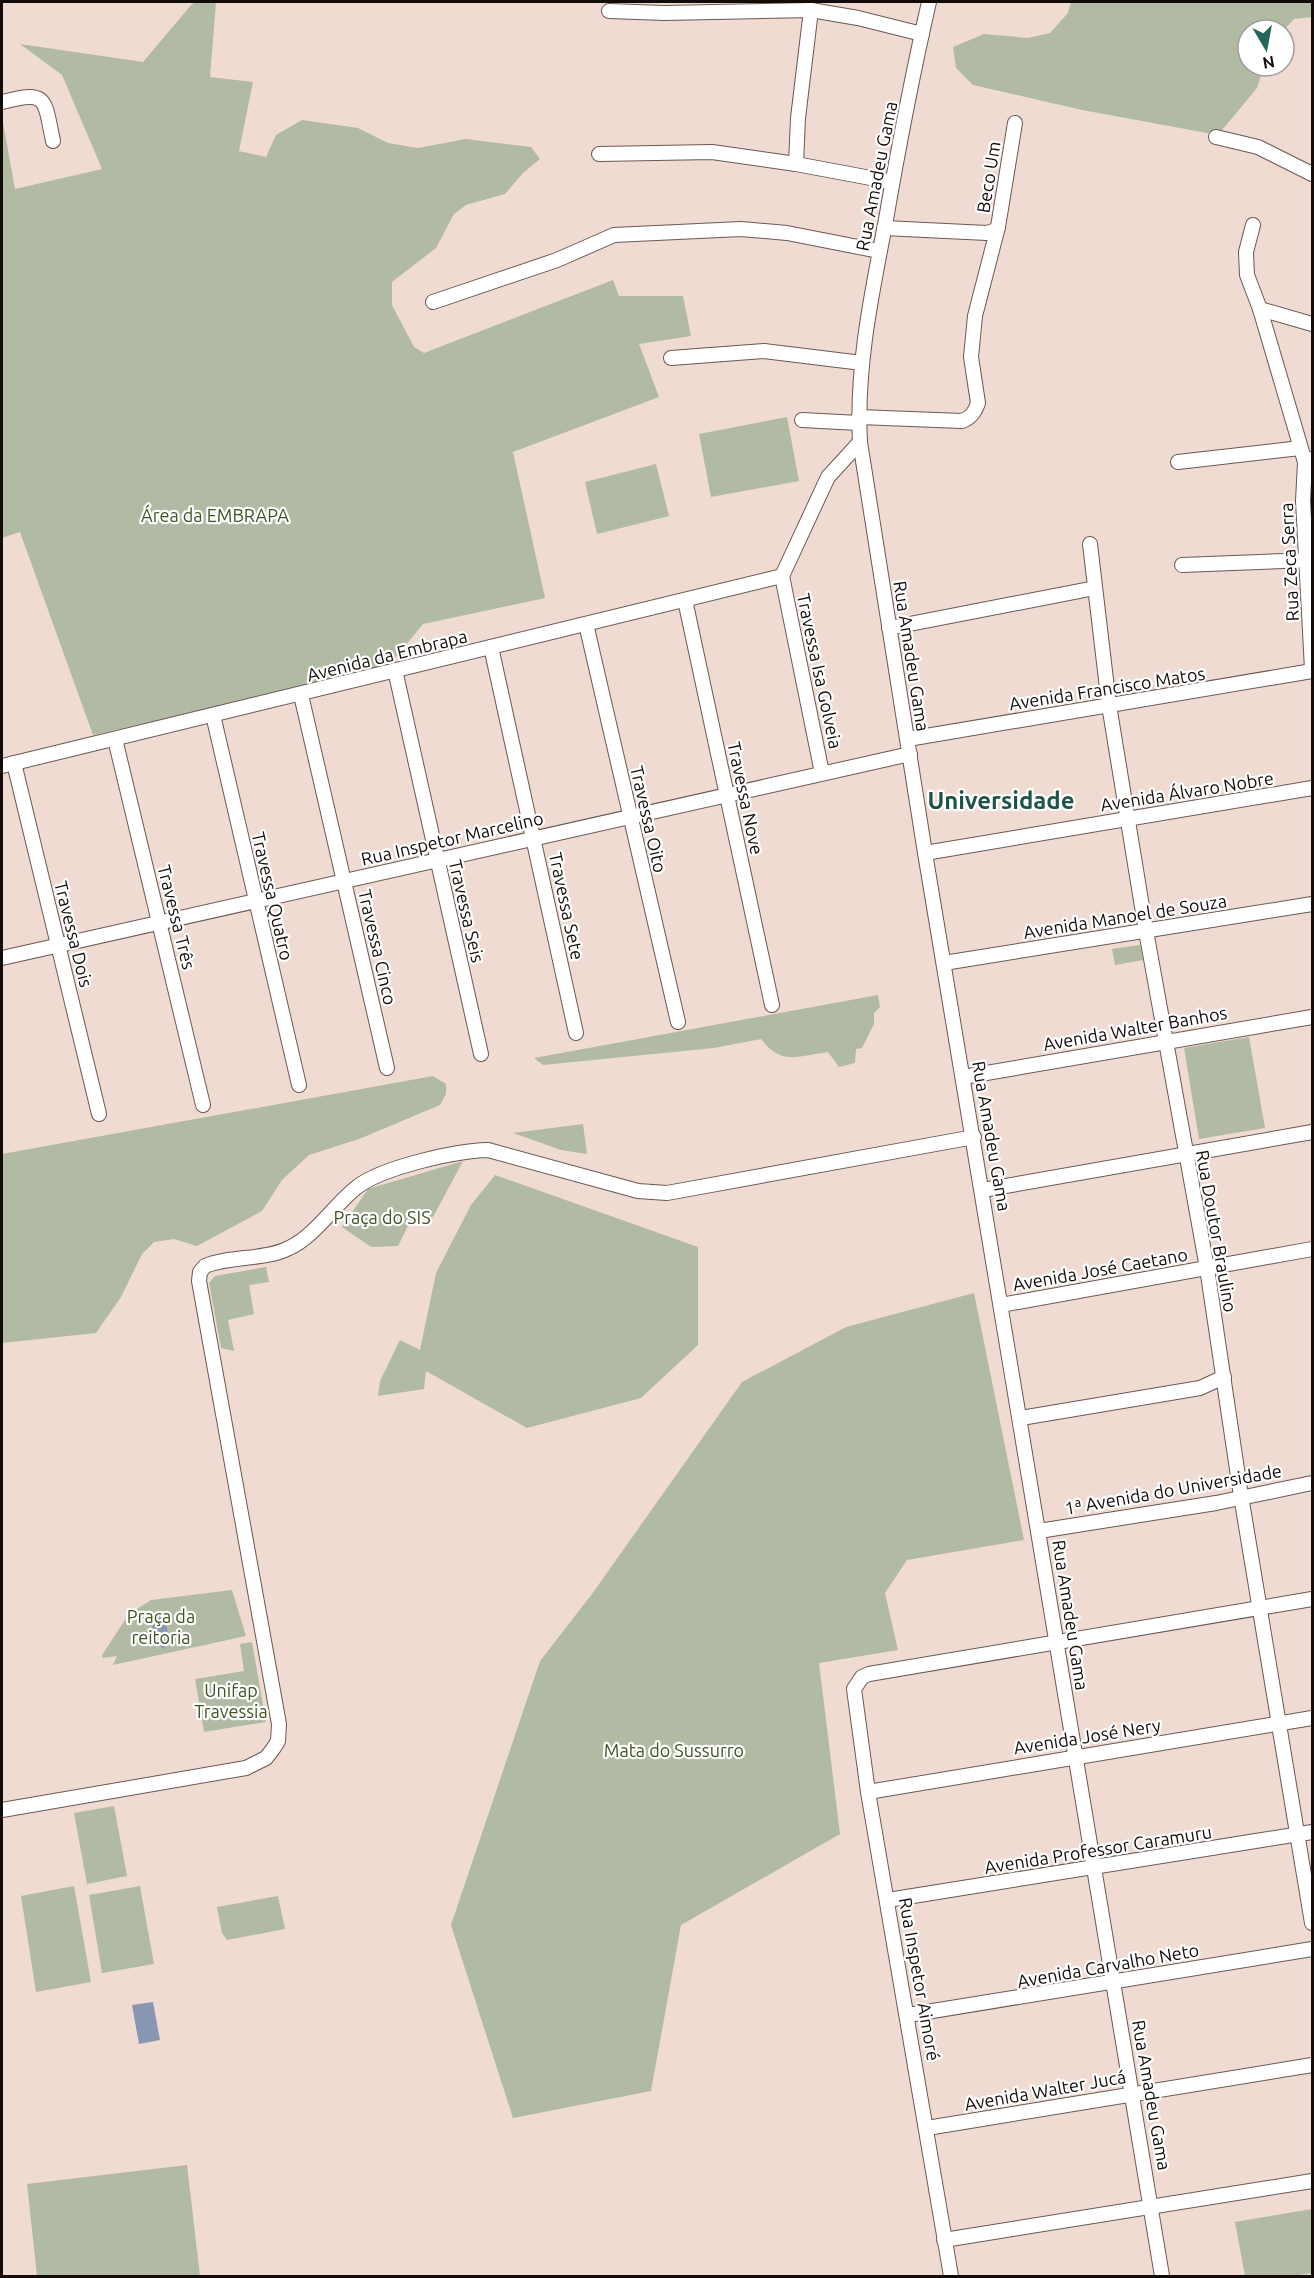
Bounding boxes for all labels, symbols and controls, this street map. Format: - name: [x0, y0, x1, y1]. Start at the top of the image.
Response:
- north arrow: [1236, 18, 1296, 78]
- text: N: [1261, 53, 1276, 73]
- street label: Rua Amadeu Gama: [852, 99, 900, 253]
- street label: Beco Um: [972, 140, 1004, 214]
- street label: Rua Zeca Serra: [1276, 502, 1302, 622]
- park label: Área da EMBRAPA: [141, 504, 289, 525]
- street label: Rua Amadeu Gama: [890, 579, 934, 733]
- street label: Travessa Isa Golveia: [794, 591, 846, 751]
- street label: Avenida da Embrapa: [305, 625, 469, 685]
- street label: Avenida Francisco Matos: [1008, 663, 1207, 713]
- street label: Travessa Nove: [724, 740, 768, 856]
- street label: Travessa Oito: [627, 764, 671, 874]
- street label: Avenida Álvaro Nobre: [1099, 766, 1275, 815]
- district label: Universidade: [927, 787, 1075, 814]
- street label: Rua Inspetor Marcelino: [359, 807, 545, 869]
- street label: Travessa Quatro: [248, 830, 297, 962]
- street label: Travessa Sete: [546, 850, 588, 962]
- street label: Travessa Seis: [445, 858, 489, 964]
- street label: Travessa Três: [154, 863, 200, 972]
- street label: Travessa Dois: [51, 879, 97, 989]
- street label: Travessa Cinco: [355, 887, 401, 1007]
- street label: Avenida Manoel de Souza: [1022, 890, 1228, 942]
- street label: Avenida Walter Banhos: [1041, 1002, 1229, 1054]
- street label: Rua Amadeu Gama: [969, 1059, 1015, 1213]
- street label: Rua Doutor Braulino: [1193, 1148, 1241, 1314]
- park label: Praça do SIS: [333, 1207, 431, 1227]
- street label: Avenida José Caetano: [1011, 1244, 1189, 1294]
- street label: 1ª Avenida do Universidade: [1063, 1460, 1283, 1518]
- street label: Rua Amadeu Gama: [1049, 1538, 1093, 1692]
- park label: Praça da reitoria: [127, 1606, 195, 1647]
- park label: Unifap Travessia: [194, 1680, 268, 1721]
- street label: Avenida José Nery: [1012, 1714, 1162, 1758]
- park label: Mata do Sussurro: [604, 1740, 744, 1760]
- street label: Avenida Professor Caramuru: [983, 1821, 1213, 1877]
- street label: Rua Inspetor Aimoré: [896, 1896, 944, 2062]
- street label: Avenida Carvalho Neto: [1016, 1939, 1200, 1991]
- street label: Rua Amadeu Gama: [1129, 2018, 1175, 2172]
- street label: Avenida Walter Jucá: [963, 2066, 1127, 2114]

